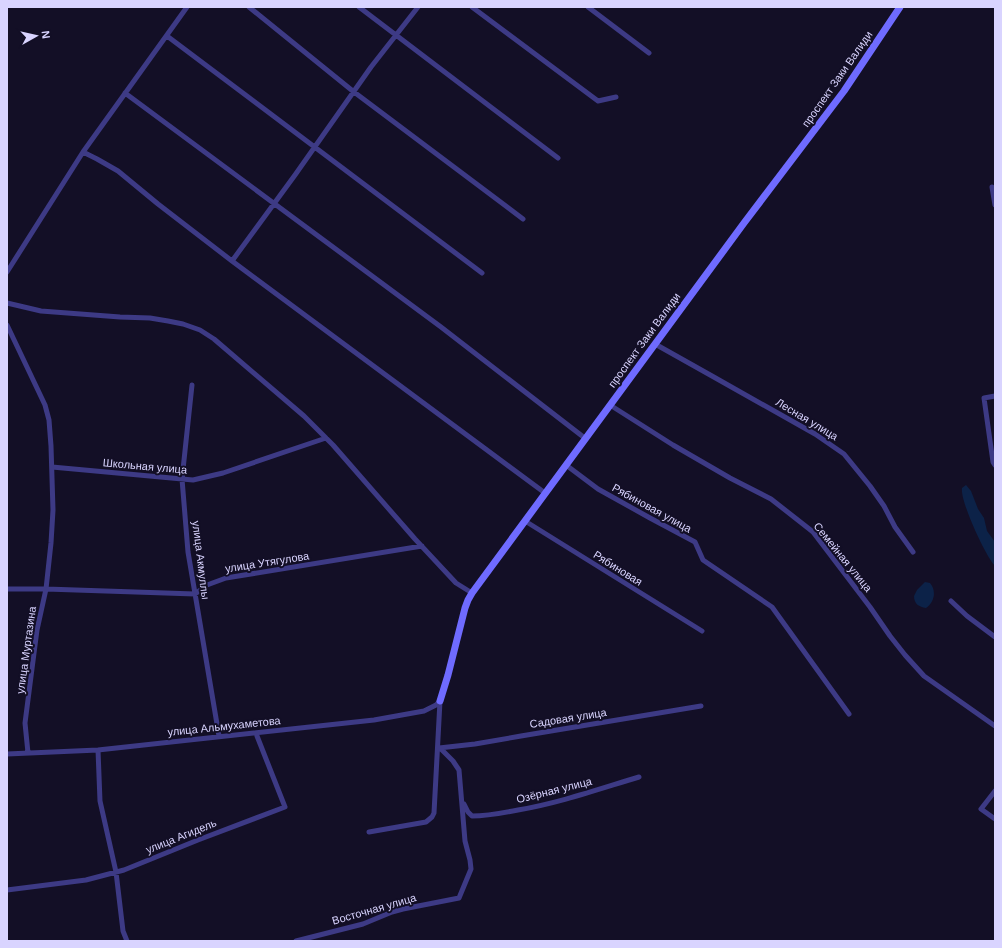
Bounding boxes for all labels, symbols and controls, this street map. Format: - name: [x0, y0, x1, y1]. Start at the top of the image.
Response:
- north arrow: [16, 16, 56, 56]
- street label: проспект Заки Валиди: [799, 29, 875, 129]
- text: N: [39, 30, 52, 39]
- street label: проспект Заки Валиди: [606, 290, 682, 390]
- street label: Лесная улица: [774, 396, 841, 443]
- street label: Школьная улица: [102, 456, 188, 476]
- street label: Рябиновая улица: [610, 481, 694, 535]
- street label: улица Акмуллы: [190, 520, 212, 600]
- street label: Семейная улица: [811, 520, 875, 595]
- street label: Рябиновая: [591, 548, 645, 588]
- street label: улица Утягулова: [224, 549, 311, 575]
- street label: улица Муртазина: [14, 605, 38, 694]
- street label: Садовая улица: [529, 706, 608, 730]
- street label: улица Альмухаметова: [167, 714, 282, 738]
- street label: Озёрная улица: [515, 775, 594, 805]
- street label: улица Агидель: [144, 816, 218, 856]
- street label: Восточная улица: [331, 891, 418, 927]

